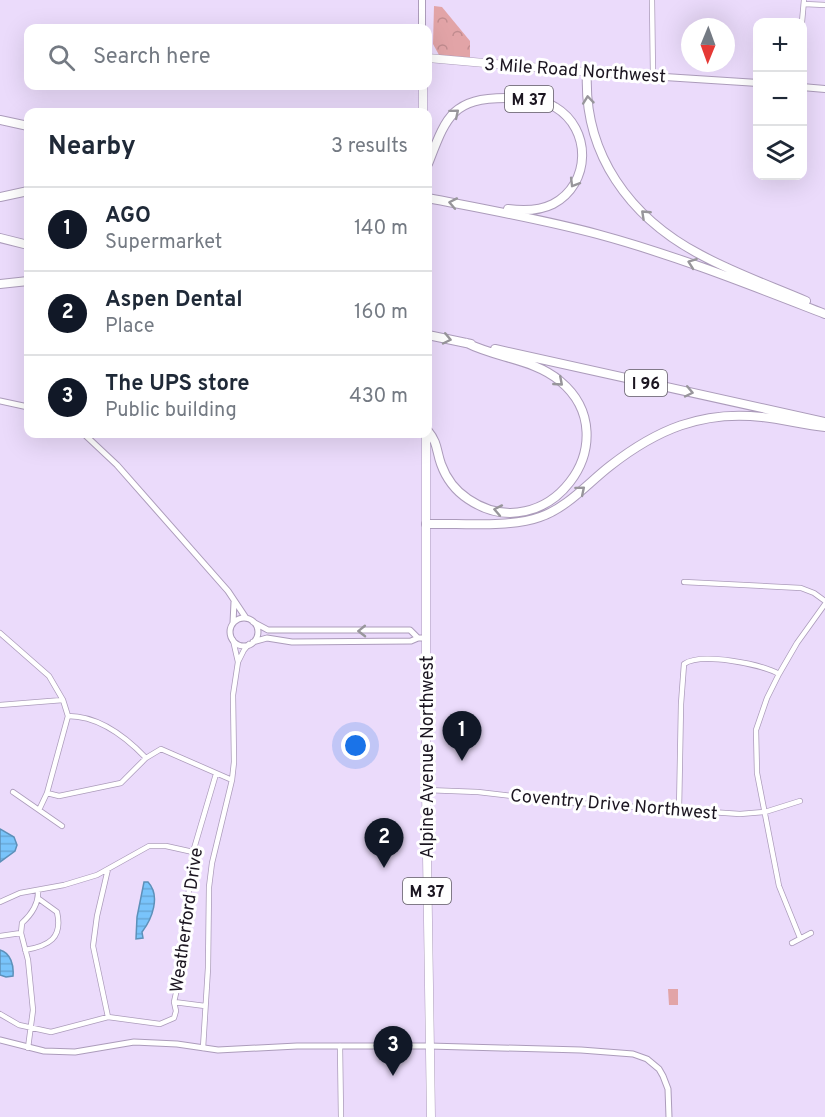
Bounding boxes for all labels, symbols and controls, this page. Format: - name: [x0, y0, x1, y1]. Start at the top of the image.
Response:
- north arrow: [681, 18, 735, 72]
- map controls: [753, 18, 807, 180]
- button: +: [753, 18, 807, 72]
- search box: [24, 24, 432, 90]
- icon: search: [45, 41, 78, 74]
- text: Search here: [93, 44, 211, 71]
- street label: 3 Mile Road Northwest: [483, 54, 667, 89]
- button: −: [753, 72, 807, 126]
- road number: M 37: [505, 86, 553, 112]
- one-way arrow: [582, 95, 594, 104]
- one-way arrow: [448, 110, 459, 121]
- button: layers: [753, 126, 807, 180]
- text: Nearby: [48, 131, 136, 164]
- text: 3 results: [331, 134, 408, 160]
- one-way arrow: [569, 177, 581, 187]
- one-way arrow: [449, 197, 459, 210]
- text: AGO: [105, 203, 151, 230]
- one-way arrow: [641, 210, 652, 221]
- text: 1: [64, 216, 72, 242]
- text: 140 m: [354, 216, 408, 242]
- text: Supermarket: [105, 230, 222, 256]
- one-way arrow: [687, 258, 698, 271]
- text: Aspen Dental: [105, 287, 243, 314]
- text: 2: [61, 300, 74, 326]
- text: 160 m: [354, 300, 408, 326]
- text: Place: [105, 314, 155, 340]
- one-way arrow: [442, 332, 452, 345]
- road number: I 96: [625, 370, 667, 396]
- text: The UPS store: [105, 371, 250, 398]
- one-way arrow: [552, 374, 563, 385]
- text: 3: [62, 384, 74, 410]
- text: 430 m: [349, 384, 408, 410]
- one-way arrow: [683, 385, 693, 398]
- text: Public building: [105, 398, 237, 424]
- one-way arrow: [574, 486, 585, 497]
- one-way arrow: [493, 505, 503, 517]
- one-way arrow: [357, 625, 366, 637]
- street label: Alpine Avenue Northwest: [417, 655, 440, 859]
- pin: 1: [442, 712, 482, 761]
- your location: [341, 731, 370, 760]
- street label: Coventry Drive Northwest: [509, 785, 719, 826]
- pin: 2: [364, 818, 404, 868]
- street label: Weatherford Drive: [166, 846, 209, 994]
- road number: M 37: [403, 878, 451, 904]
- pin: 3: [374, 1026, 412, 1076]

